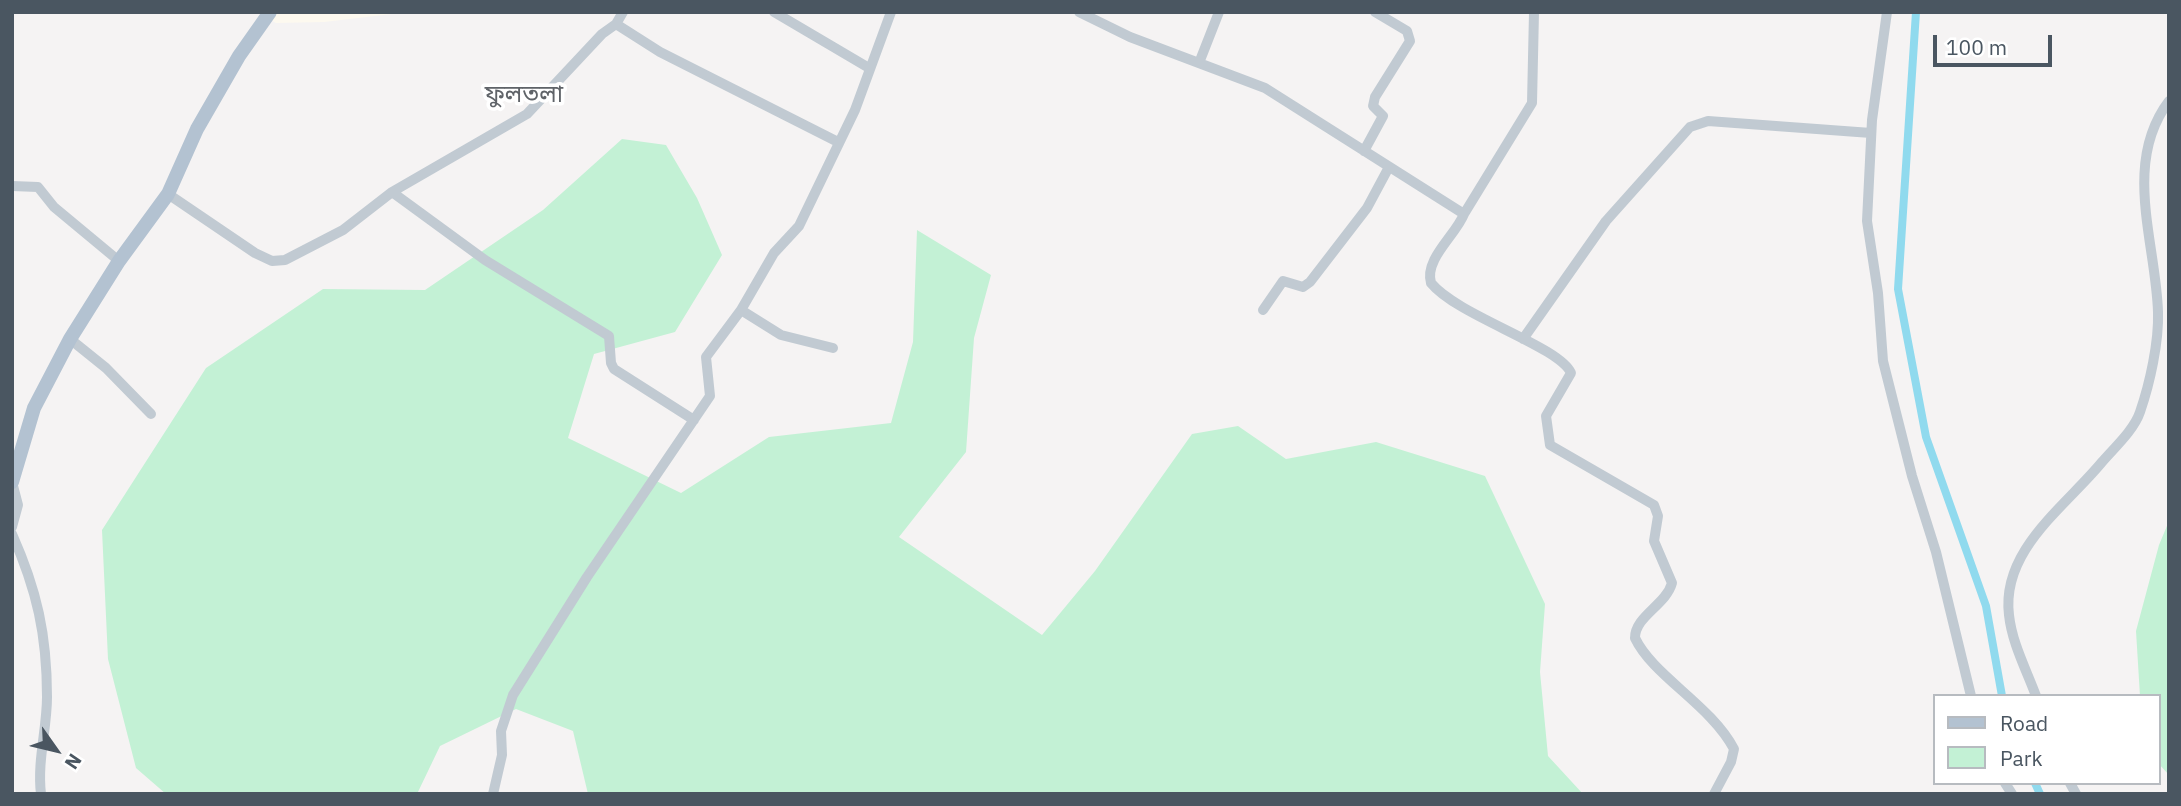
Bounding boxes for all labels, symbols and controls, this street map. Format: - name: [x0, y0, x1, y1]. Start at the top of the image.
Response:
- scale bar: [1936, 21, 2055, 65]
- text: 100 m: [1946, 33, 2007, 61]
- district label: ফুলতলা: [485, 81, 563, 109]
- legend: [1932, 694, 2160, 785]
- text: Road: [2000, 709, 2048, 737]
- north arrow: [21, 715, 91, 785]
- text: Park: [2000, 744, 2043, 772]
- text: N: [60, 749, 87, 774]

